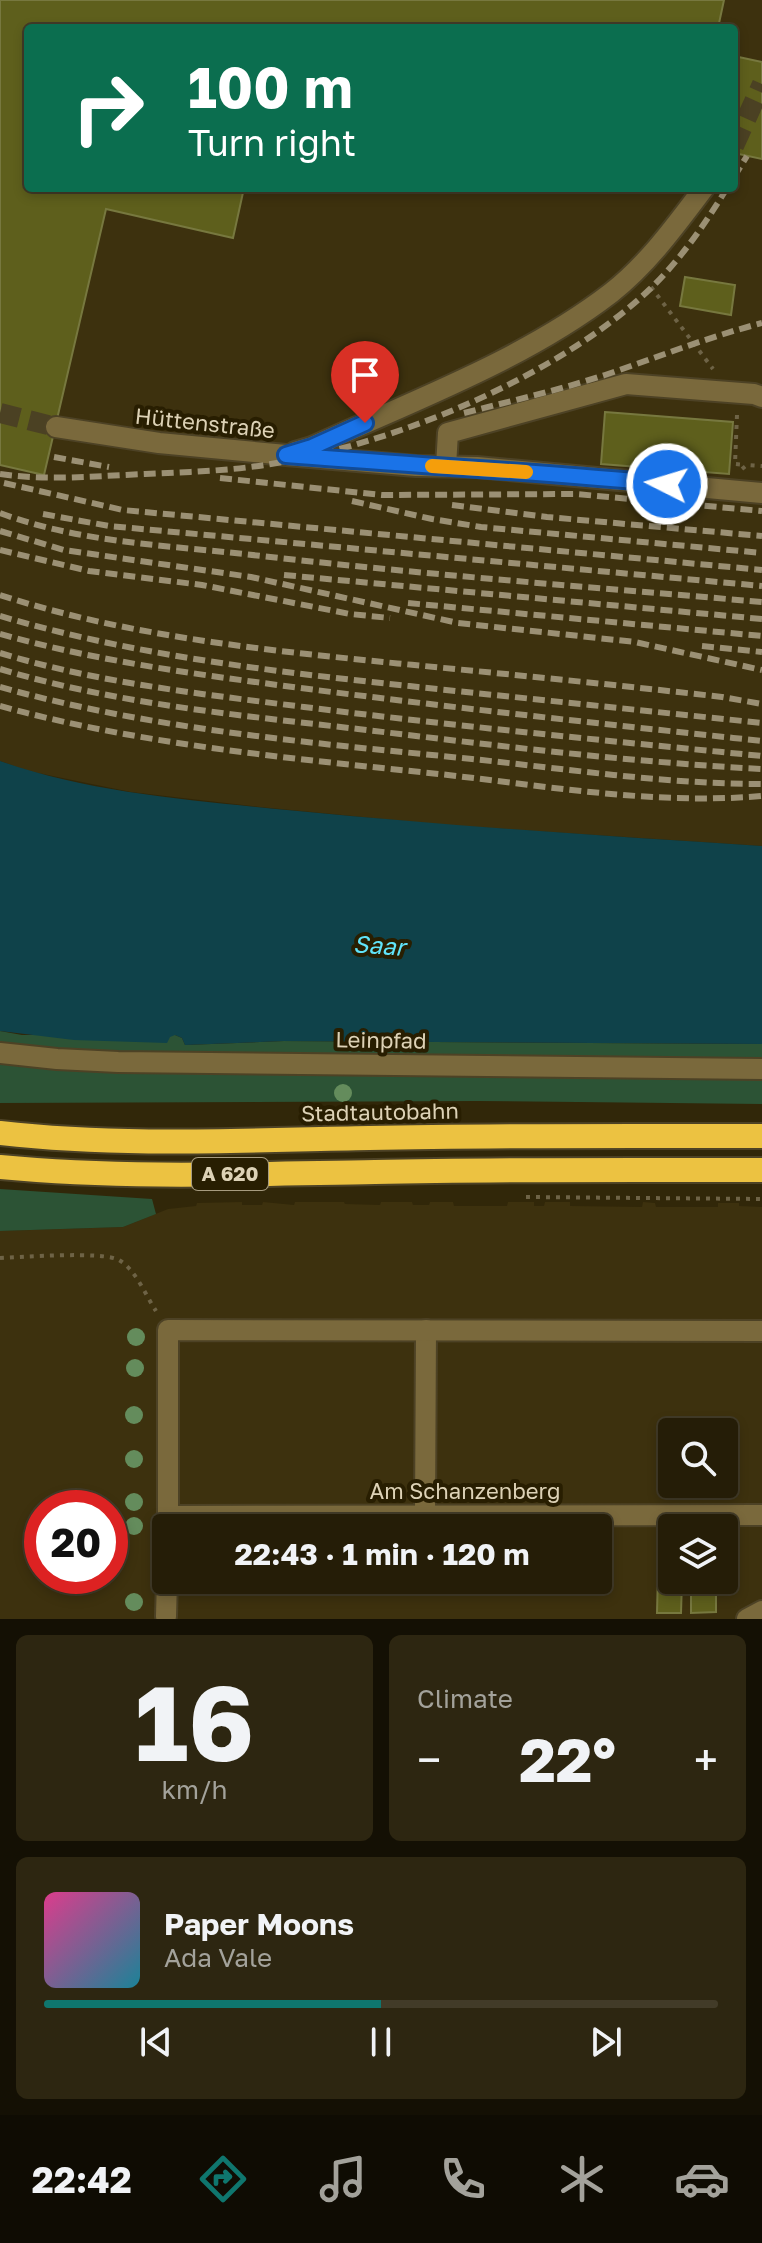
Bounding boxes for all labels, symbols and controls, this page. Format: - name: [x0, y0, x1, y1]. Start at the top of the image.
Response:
- text: 100 m: [188, 53, 353, 120]
- icon: right: [56, 56, 160, 160]
- text: Turn right: [188, 121, 356, 164]
- pin: [331, 341, 399, 423]
- icon: arrive: [343, 353, 387, 397]
- street label: Hüttenstraße: [134, 402, 276, 443]
- position arrow: [625, 442, 709, 526]
- water label: Saar: [352, 928, 410, 961]
- street label: Leinpfad: [335, 1025, 427, 1054]
- street label: Stadtautobahn: [301, 1097, 459, 1126]
- road number: A 620: [192, 1158, 268, 1190]
- map controls: [658, 1418, 738, 1594]
- button: search: [658, 1418, 738, 1498]
- street label: Am Schanzenberg: [370, 1477, 560, 1504]
- speed limit sign: 20: [24, 1490, 128, 1594]
- button: layers: [658, 1514, 738, 1594]
- text: 22:43 · 1 min · 120 m: [234, 1536, 530, 1572]
- text: 16: [135, 1659, 254, 1784]
- text: Climate: [417, 1683, 513, 1714]
- text: 22°: [519, 1723, 616, 1795]
- text: −: [417, 1733, 441, 1786]
- text: +: [694, 1733, 718, 1786]
- text: km/h: [161, 1774, 228, 1805]
- text: Paper Moons: [164, 1906, 354, 1942]
- text: Ada Vale: [164, 1942, 272, 1973]
- icon: previous: [134, 2020, 178, 2064]
- icon: pause: [359, 2020, 403, 2064]
- icon: next: [584, 2020, 628, 2064]
- icon: directions: [195, 2151, 251, 2207]
- icon: music: [315, 2151, 371, 2207]
- icon: phone: [435, 2151, 491, 2207]
- icon: climate: [554, 2151, 610, 2207]
- icon: car: [674, 2151, 730, 2207]
- text: 22:42: [32, 2158, 132, 2201]

